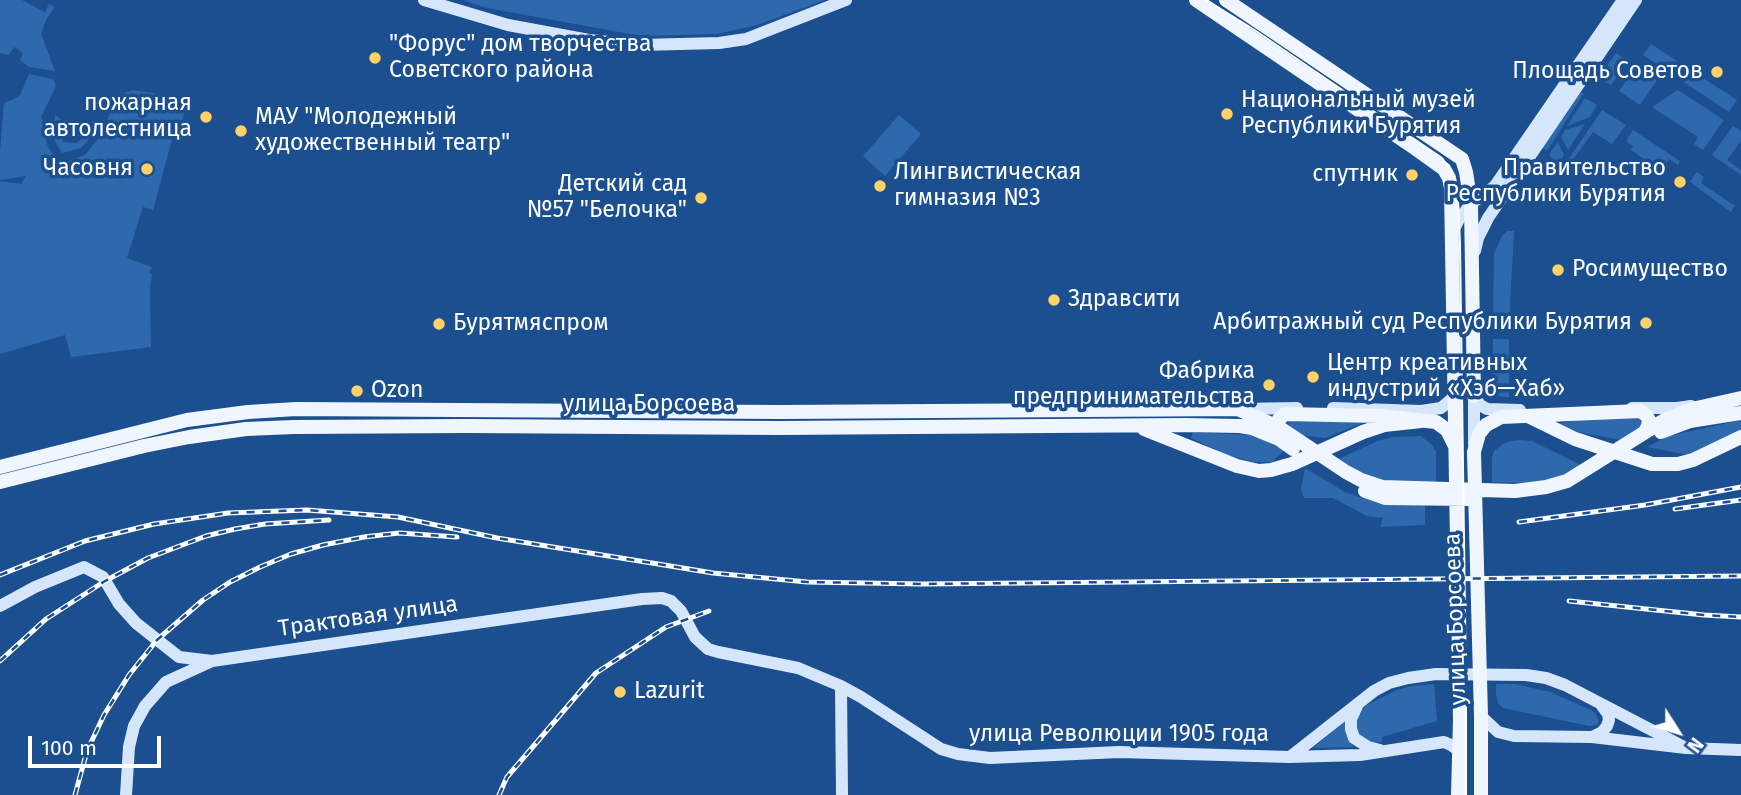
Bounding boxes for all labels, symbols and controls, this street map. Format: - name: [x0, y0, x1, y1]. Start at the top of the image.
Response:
- place label: "Форус" дом творчества Советского района: [389, 31, 651, 85]
- marker: "Форус" дом творчества Советского района: [367, 50, 383, 66]
- place label: Площадь Советов: [1512, 58, 1703, 86]
- marker: Площадь Советов: [1709, 64, 1725, 80]
- place label: Национальный музей Республики Бурятия: [1241, 87, 1476, 141]
- place label: пожарная автолестница: [43, 90, 192, 144]
- place label: МАУ "Молодежный художественный театр": [255, 104, 510, 158]
- marker: Национальный музей Республики Бурятия: [1219, 106, 1235, 122]
- marker: пожарная автолестница: [198, 109, 214, 125]
- marker: МАУ "Молодежный художественный театр": [233, 123, 249, 139]
- place label: Часовня: [43, 155, 133, 183]
- place label: Правительство Республики Бурятия: [1445, 155, 1666, 209]
- place label: Лингвистическая гимназия №3: [894, 159, 1081, 213]
- marker: Часовня: [139, 161, 155, 177]
- place label: спутник: [1312, 161, 1398, 189]
- marker: спутник: [1404, 167, 1420, 183]
- place label: Детский сад №57 "Белочка": [527, 171, 687, 225]
- marker: Правительство Республики Бурятия: [1672, 174, 1688, 190]
- marker: Лингвистическая гимназия №3: [872, 178, 888, 194]
- marker: Детский сад №57 "Белочка": [693, 190, 709, 206]
- place label: Росимущество: [1572, 256, 1728, 284]
- marker: Росимущество: [1550, 262, 1566, 278]
- place label: Здравсити: [1068, 286, 1181, 314]
- marker: Здравсити: [1046, 292, 1062, 308]
- place label: Арбитражный суд Республики Бурятия: [1213, 309, 1632, 337]
- place label: Бурятмяспром: [453, 310, 609, 338]
- marker: Арбитражный суд Республики Бурятия: [1638, 315, 1654, 331]
- marker: Бурятмяспром: [431, 316, 447, 332]
- place label: Центр креативных индустрий «Хэб—Хаб»: [1327, 350, 1565, 404]
- place label: Фабрика предпринимательства: [1013, 358, 1255, 412]
- marker: Центр креативных индустрий «Хэб—Хаб»: [1305, 369, 1321, 385]
- place label: Ozon: [371, 377, 423, 405]
- marker: Фабрика предпринимательства: [1261, 377, 1277, 393]
- marker: Ozon: [349, 383, 365, 399]
- street label: улица Борсоева: [563, 391, 735, 419]
- street label: улица Борсоева: [1439, 532, 1473, 706]
- street label: Трактовая улица: [276, 591, 460, 643]
- place label: Lazurit: [634, 678, 705, 706]
- marker: Lazurit: [612, 684, 628, 700]
- north arrow: [1643, 697, 1713, 767]
- street label: улица Революции 1905 года: [969, 721, 1269, 749]
- scale bar: [32, 722, 164, 766]
- text: N: [1682, 733, 1708, 757]
- text: 100 m: [41, 735, 97, 761]

